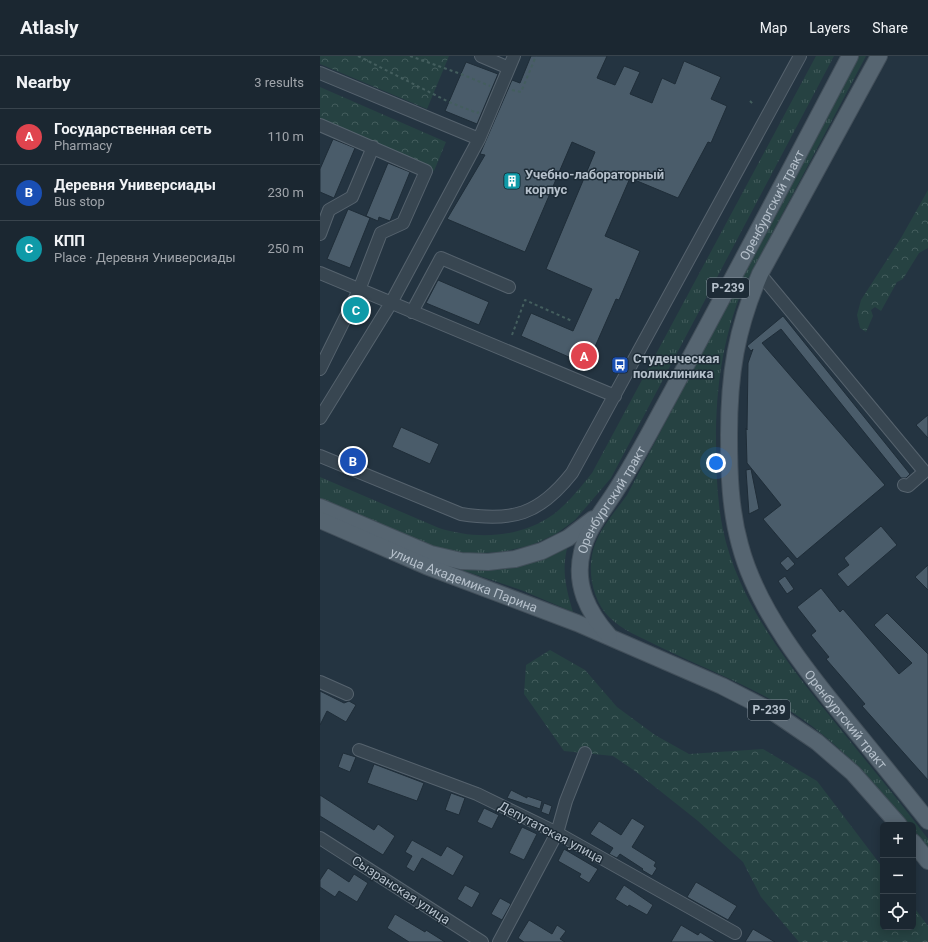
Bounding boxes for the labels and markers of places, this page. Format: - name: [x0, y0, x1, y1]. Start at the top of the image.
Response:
- place label: Учебно-лабораторный корпус: [525, 167, 664, 197]
- building icon: Учебно-лабораторный корпус: [502, 171, 522, 191]
- pin: C: [343, 295, 369, 325]
- pin: A: [571, 341, 597, 371]
- place label: Студенческая поликлиника: [633, 351, 720, 381]
- bus stop icon: Студенческая поликлиника: [610, 355, 630, 375]
- pin: B: [340, 446, 366, 476]

